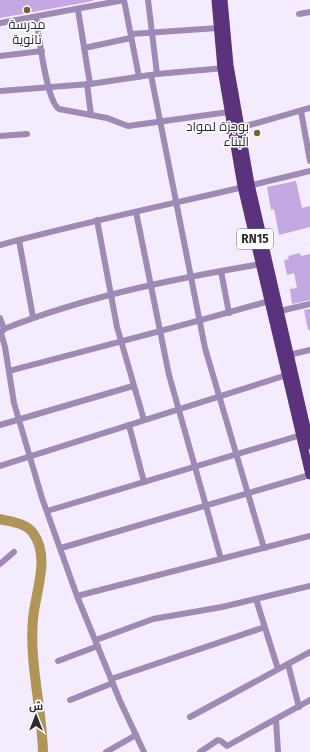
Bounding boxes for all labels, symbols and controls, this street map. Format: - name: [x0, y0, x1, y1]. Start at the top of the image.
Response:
- marker: مدرسة ثانوية: [22, 5, 32, 15]
- place label: مدرسة ثانوية: [9, 17, 46, 47]
- place label: بوجزة لمواد البناء: [186, 119, 249, 149]
- marker: بوجزة لمواد البناء: [252, 128, 262, 138]
- road number: RN15: [237, 229, 273, 249]
- north arrow: [16, 696, 56, 736]
- text: ش: [29, 700, 43, 713]

